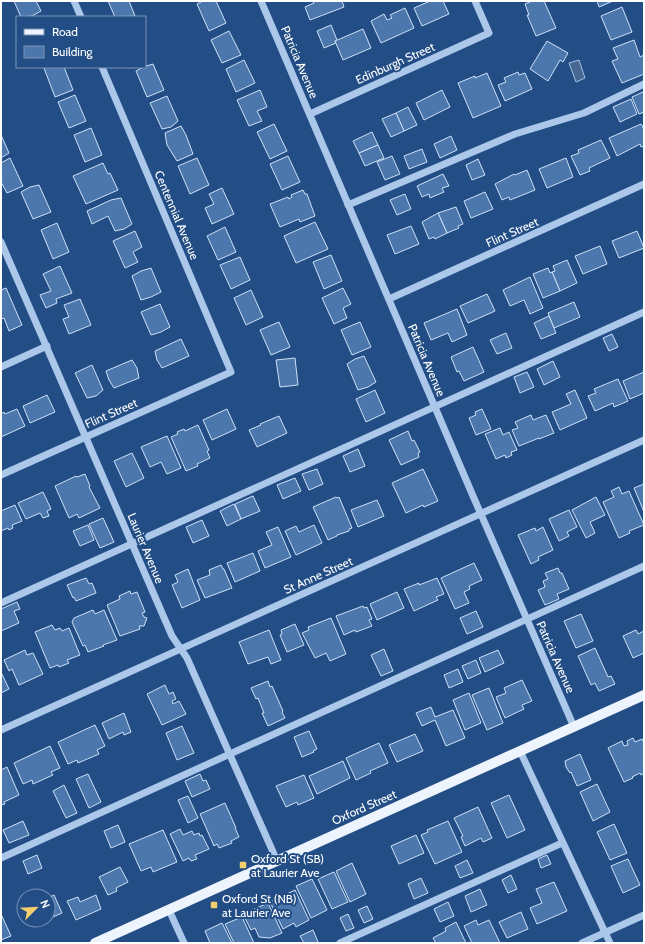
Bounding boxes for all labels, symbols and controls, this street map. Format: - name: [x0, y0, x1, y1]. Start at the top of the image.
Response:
- legend: [16, 16, 146, 68]
- text: Road: [52, 24, 78, 39]
- street label: Patricia Avenue: [278, 24, 322, 100]
- street label: Edinburgh Street: [353, 39, 437, 87]
- text: Building: [52, 44, 94, 59]
- street label: Centennial Avenue: [151, 168, 203, 262]
- street label: Flint Street: [483, 214, 541, 250]
- street label: Patricia Avenue: [405, 322, 449, 398]
- street label: Flint Street: [82, 395, 140, 431]
- street label: Laurier Avenue: [124, 511, 168, 585]
- street label: St Anne Street: [281, 553, 355, 597]
- street label: Patricia Avenue: [533, 619, 579, 695]
- street label: Oxford Street: [329, 786, 399, 828]
- place label: Oxford St (SB) at Laurier Ave: [251, 851, 324, 880]
- marker: Oxford St (SB) at Laurier Ave: [238, 860, 248, 870]
- north arrow: [16, 888, 56, 928]
- place label: Oxford St (NB) at Laurier Ave: [222, 891, 297, 920]
- text: N: [37, 898, 53, 910]
- marker: Oxford St (NB) at Laurier Ave: [209, 900, 219, 910]

